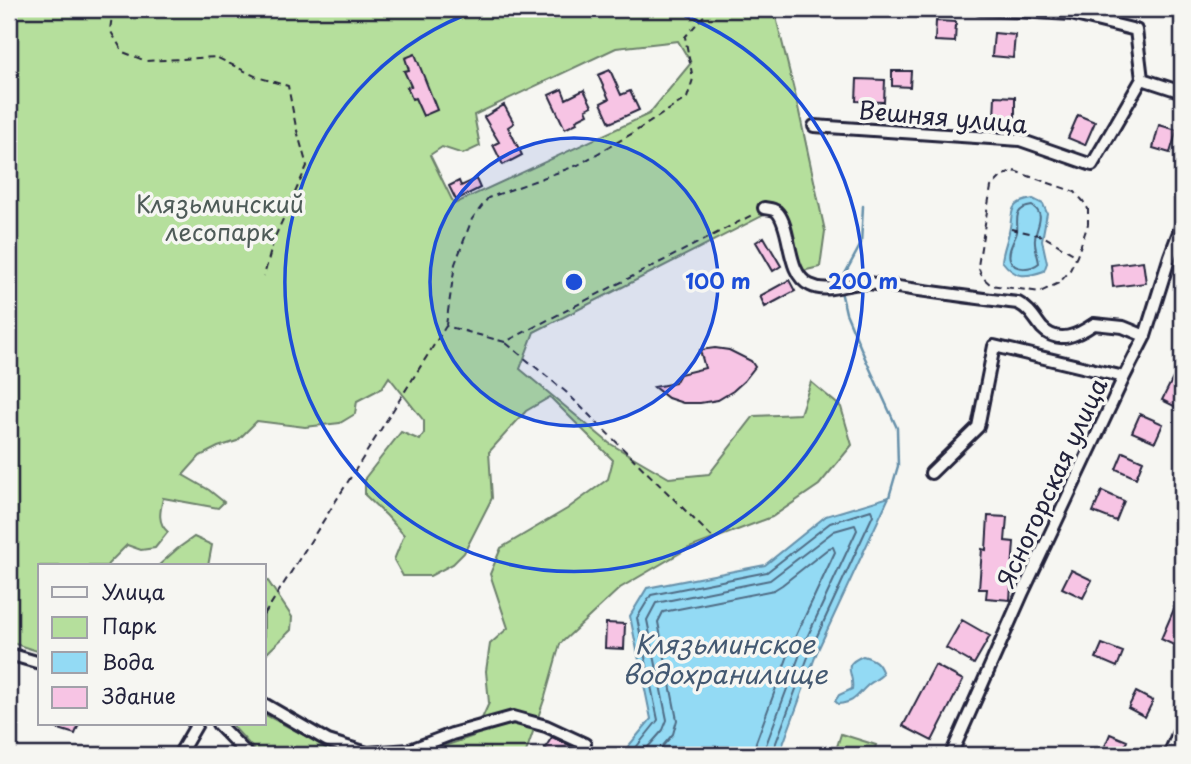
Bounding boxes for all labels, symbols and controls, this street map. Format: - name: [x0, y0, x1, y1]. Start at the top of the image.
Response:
- street label: Вешняя улица: [857, 91, 1029, 141]
- park label: Клязьминский лесопарк: [136, 185, 304, 249]
- text: 100 m: [685, 264, 751, 296]
- text: 200 m: [828, 264, 898, 296]
- centre of rings: [562, 270, 586, 294]
- street label: Ясногорская улица: [987, 371, 1115, 593]
- legend: [38, 564, 266, 726]
- text: Улица: [102, 575, 165, 607]
- text: Парк: [102, 609, 157, 641]
- water label: Клязьминское водохранилище: [622, 624, 829, 693]
- text: Вода: [102, 645, 154, 677]
- text: Здание: [102, 679, 176, 711]

